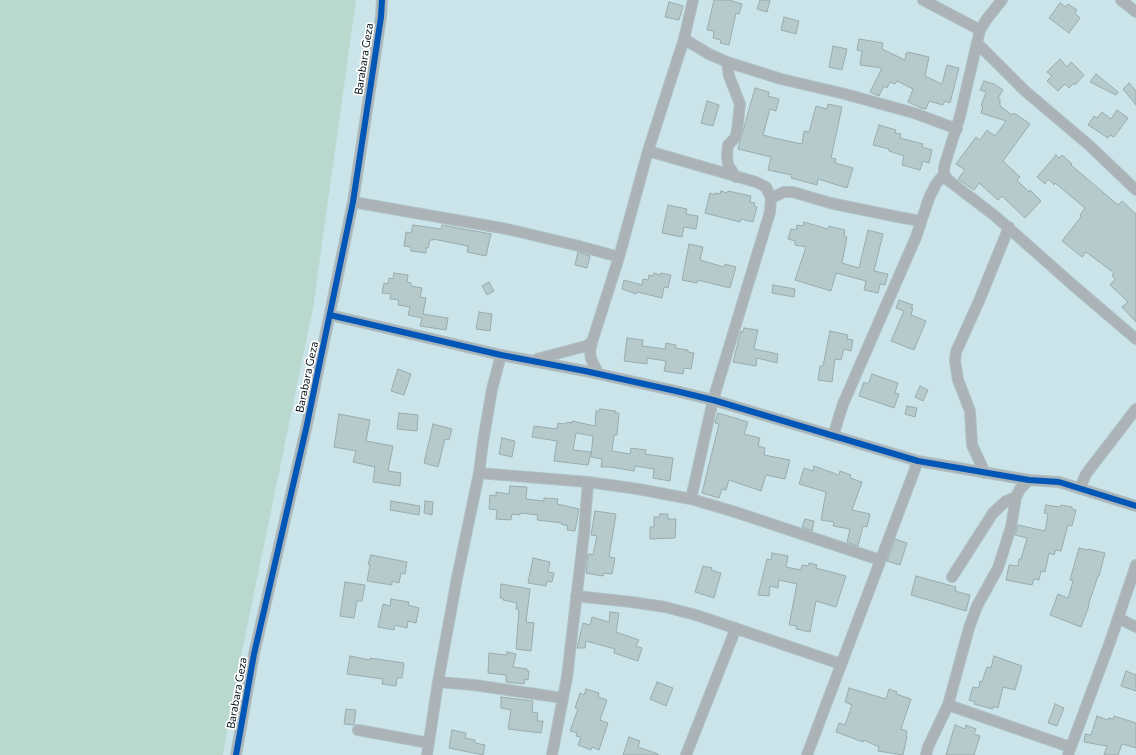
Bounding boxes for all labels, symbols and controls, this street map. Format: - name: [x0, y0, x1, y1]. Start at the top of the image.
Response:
- street label: Barabara Geza: [352, 22, 376, 96]
- street label: Barabara Geza: [293, 340, 321, 414]
- street label: Barabara Geza: [224, 656, 250, 730]

